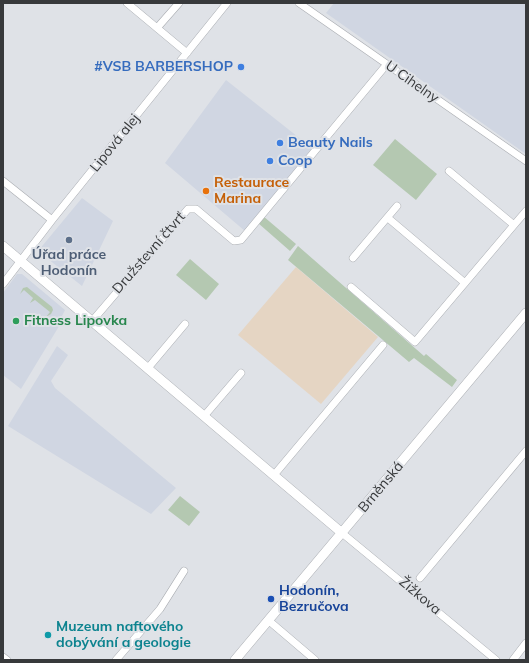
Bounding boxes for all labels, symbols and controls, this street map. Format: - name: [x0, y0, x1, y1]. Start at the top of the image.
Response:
- street label: U Cihelny: [382, 57, 442, 107]
- place label: #VSB BARBERSHOP: [94, 59, 233, 75]
- marker: #VSB BARBERSHOP: [236, 62, 246, 72]
- street label: Lipová alej: [87, 111, 143, 175]
- place label: Beauty Nails: [288, 135, 373, 151]
- marker: Beauty Nails: [275, 138, 285, 148]
- place label: Coop: [278, 153, 312, 169]
- marker: Coop: [265, 156, 275, 166]
- place label: Restaurace Marina: [214, 175, 289, 208]
- marker: Restaurace Marina: [201, 186, 211, 196]
- street label: Družstevní čtvrť: [109, 209, 189, 297]
- marker: Úřad práce Hodonín: [64, 235, 74, 245]
- place label: Úřad práce Hodonín: [32, 247, 106, 280]
- place label: Fitness Lipovka: [24, 313, 127, 329]
- marker: Fitness Lipovka: [11, 316, 21, 326]
- street label: Brněnská: [355, 458, 407, 516]
- street label: Žižkova: [396, 574, 444, 618]
- place label: Hodonín, Bezručova: [279, 583, 349, 616]
- marker: Hodonín, Bezručova: [266, 594, 276, 604]
- place label: Muzeum naftového dobývání a geologie: [56, 619, 191, 652]
- marker: Muzeum naftového dobývání a geologie: [43, 630, 53, 640]

